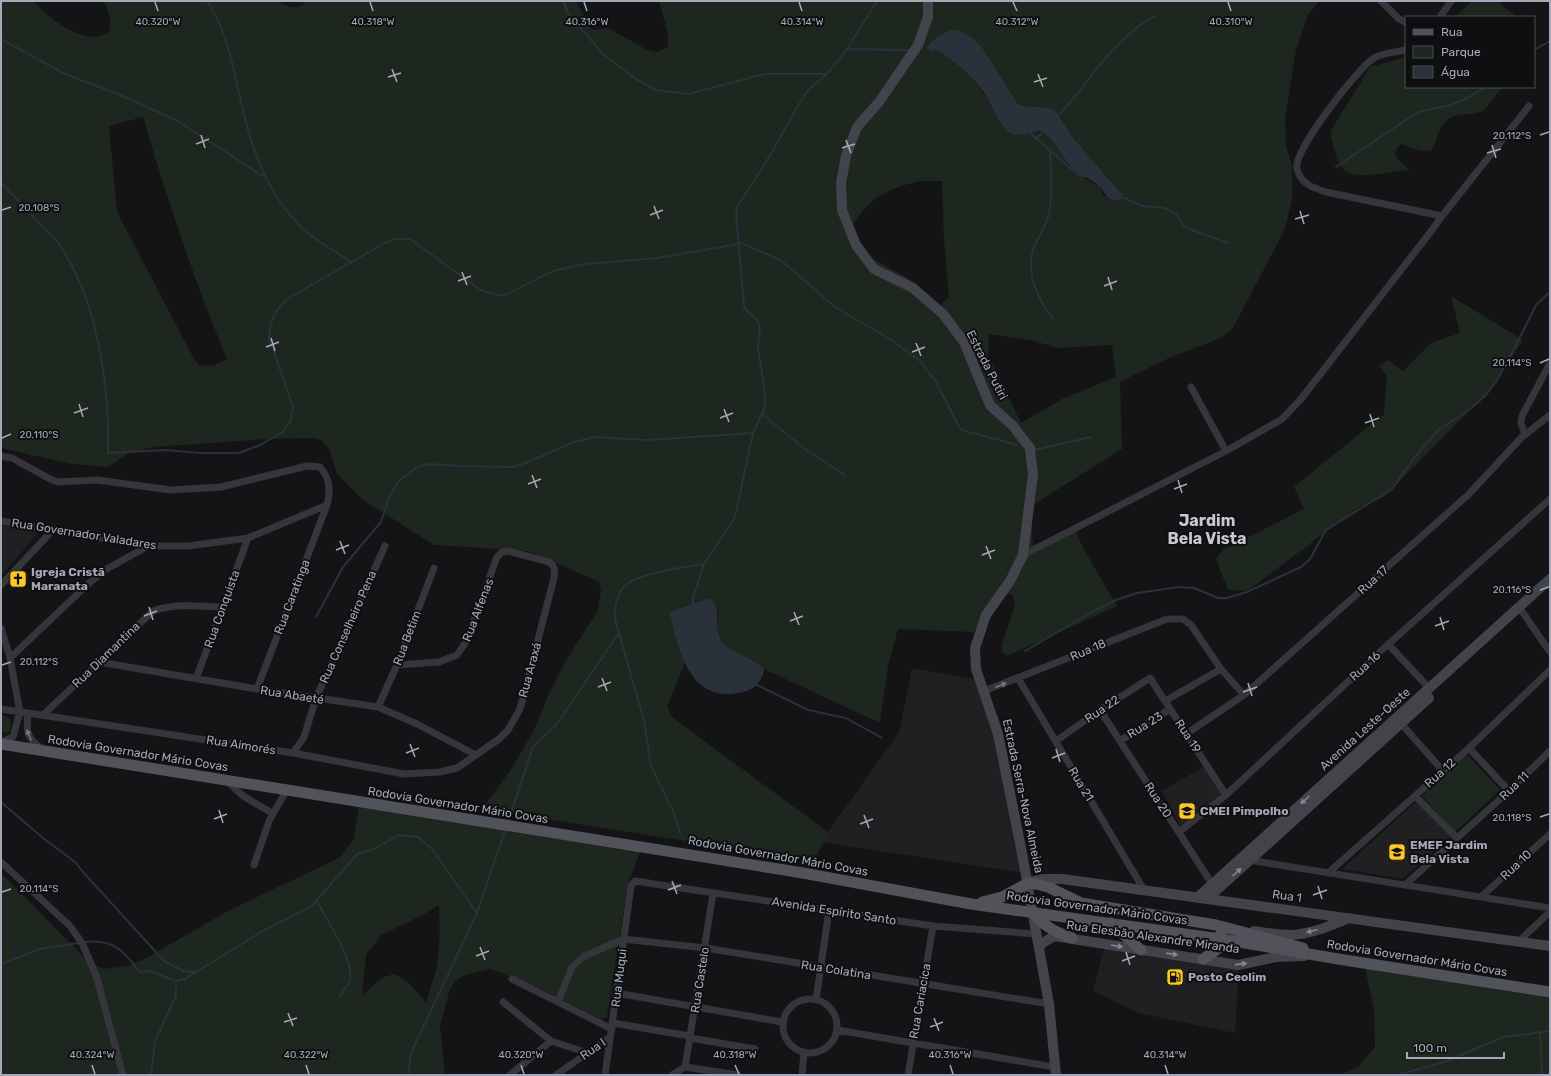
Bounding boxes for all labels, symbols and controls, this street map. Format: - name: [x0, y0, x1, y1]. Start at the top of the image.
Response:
- text: 40.320°W: [135, 16, 181, 28]
- text: 40.318°W: [351, 16, 395, 28]
- text: 40.316°W: [566, 16, 608, 28]
- text: 40.314°W: [780, 16, 824, 28]
- text: 40.312°W: [996, 16, 1038, 28]
- text: 40.310°W: [1209, 16, 1253, 28]
- legend: [1405, 16, 1535, 88]
- text: Rua: [1441, 25, 1463, 39]
- text: Parque: [1441, 45, 1481, 59]
- text: Água: [1441, 65, 1470, 79]
- text: 20.112°S: [1493, 130, 1531, 142]
- text: 20.108°S: [18, 202, 60, 214]
- street label: Estrada Putiri: [964, 328, 1010, 402]
- text: 20.114°S: [1493, 357, 1531, 369]
- text: 20.110°S: [20, 429, 58, 441]
- district label: Jardim Bela Vista: [1168, 511, 1247, 548]
- street label: Rua Governador Valadares: [11, 516, 157, 552]
- street label: Rua Caratinga: [271, 558, 313, 636]
- street label: Rua 17: [1355, 563, 1391, 597]
- place label: Igreja Cristã Maranata: [31, 565, 105, 593]
- street label: Rua Conquista: [201, 568, 243, 650]
- street label: Rua Conselheiro Pena: [317, 568, 379, 686]
- church icon: Igreja Cristã Maranata: [8, 569, 28, 589]
- street label: Rua Alfenas: [460, 576, 496, 644]
- text: 20.116°S: [1493, 584, 1531, 596]
- street label: Rua Betim: [390, 609, 424, 667]
- street label: Rua Diamantina: [69, 619, 143, 691]
- street label: Rua 18: [1068, 636, 1108, 664]
- street label: Rua Araxá: [516, 641, 544, 699]
- street label: Rua 16: [1347, 648, 1383, 684]
- text: 20.112°S: [20, 656, 58, 668]
- one-way arrow: [996, 681, 1008, 687]
- street label: Rua Abaeté: [259, 683, 325, 707]
- street label: Avenida Leste-Oeste: [1317, 685, 1413, 773]
- street label: Rua 22: [1082, 692, 1122, 726]
- street label: Rua 23: [1125, 709, 1165, 741]
- street label: Rua 19: [1172, 717, 1204, 755]
- street label: Estrada Serra-Nova Almeida: [1000, 718, 1046, 874]
- one-way arrow: [25, 729, 32, 741]
- street label: Rodovia Governador Mário Covas: [47, 732, 229, 774]
- street label: Rua Aimorés: [205, 733, 277, 757]
- street label: Rua 12: [1422, 755, 1458, 791]
- street label: Rua 21: [1066, 765, 1096, 803]
- street label: Rua 11: [1497, 769, 1531, 803]
- street label: Rua 20: [1141, 780, 1175, 820]
- street label: Rodovia Governador Mário Covas: [367, 784, 549, 826]
- one-way arrow: [1300, 796, 1310, 805]
- school or university icon: CMEI Pimpolho: [1177, 801, 1197, 821]
- place label: CMEI Pimpolho: [1200, 804, 1288, 818]
- text: 20.118°S: [1493, 812, 1531, 824]
- street label: Rodovia Governador Mário Covas: [687, 833, 869, 879]
- place label: EMEF Jardim Bela Vista: [1410, 838, 1488, 866]
- school or university icon: EMEF Jardim Bela Vista: [1387, 842, 1407, 862]
- street label: Rua 10: [1498, 847, 1534, 883]
- one-way arrow: [1232, 868, 1241, 877]
- text: 20.114°S: [20, 883, 58, 895]
- street label: Rua 1: [1271, 887, 1303, 905]
- street label: Rodovia Governador Mário Covas: [1006, 888, 1188, 928]
- street label: Avenida Espírito Santo: [771, 894, 897, 928]
- street label: Rua Elesbão Alexandre Miranda: [1066, 918, 1240, 956]
- one-way arrow: [1306, 929, 1318, 935]
- street label: Rodovia Governador Mário Covas: [1326, 937, 1508, 979]
- one-way arrow: [1111, 943, 1123, 949]
- street label: Rua Castelo: [688, 946, 712, 1014]
- street label: Rua Muqui: [608, 948, 630, 1008]
- one-way arrow: [1166, 951, 1178, 957]
- street label: Rua Colatina: [800, 958, 872, 982]
- one-way arrow: [1235, 961, 1247, 967]
- street label: Rua Cariacica: [906, 962, 934, 1040]
- fuel station icon: Posto Ceolim: [1165, 967, 1185, 987]
- place label: Posto Ceolim: [1188, 970, 1266, 984]
- scale bar: [1407, 1034, 1504, 1060]
- street label: Rua I: [578, 1035, 608, 1063]
- text: 100 m: [1413, 1041, 1447, 1055]
- text: 40.324°W: [70, 1049, 114, 1061]
- text: 40.322°W: [284, 1049, 328, 1061]
- text: 40.320°W: [498, 1049, 544, 1061]
- text: 40.318°W: [713, 1049, 757, 1061]
- text: 40.316°W: [929, 1049, 971, 1061]
- text: 40.314°W: [1143, 1049, 1187, 1061]

